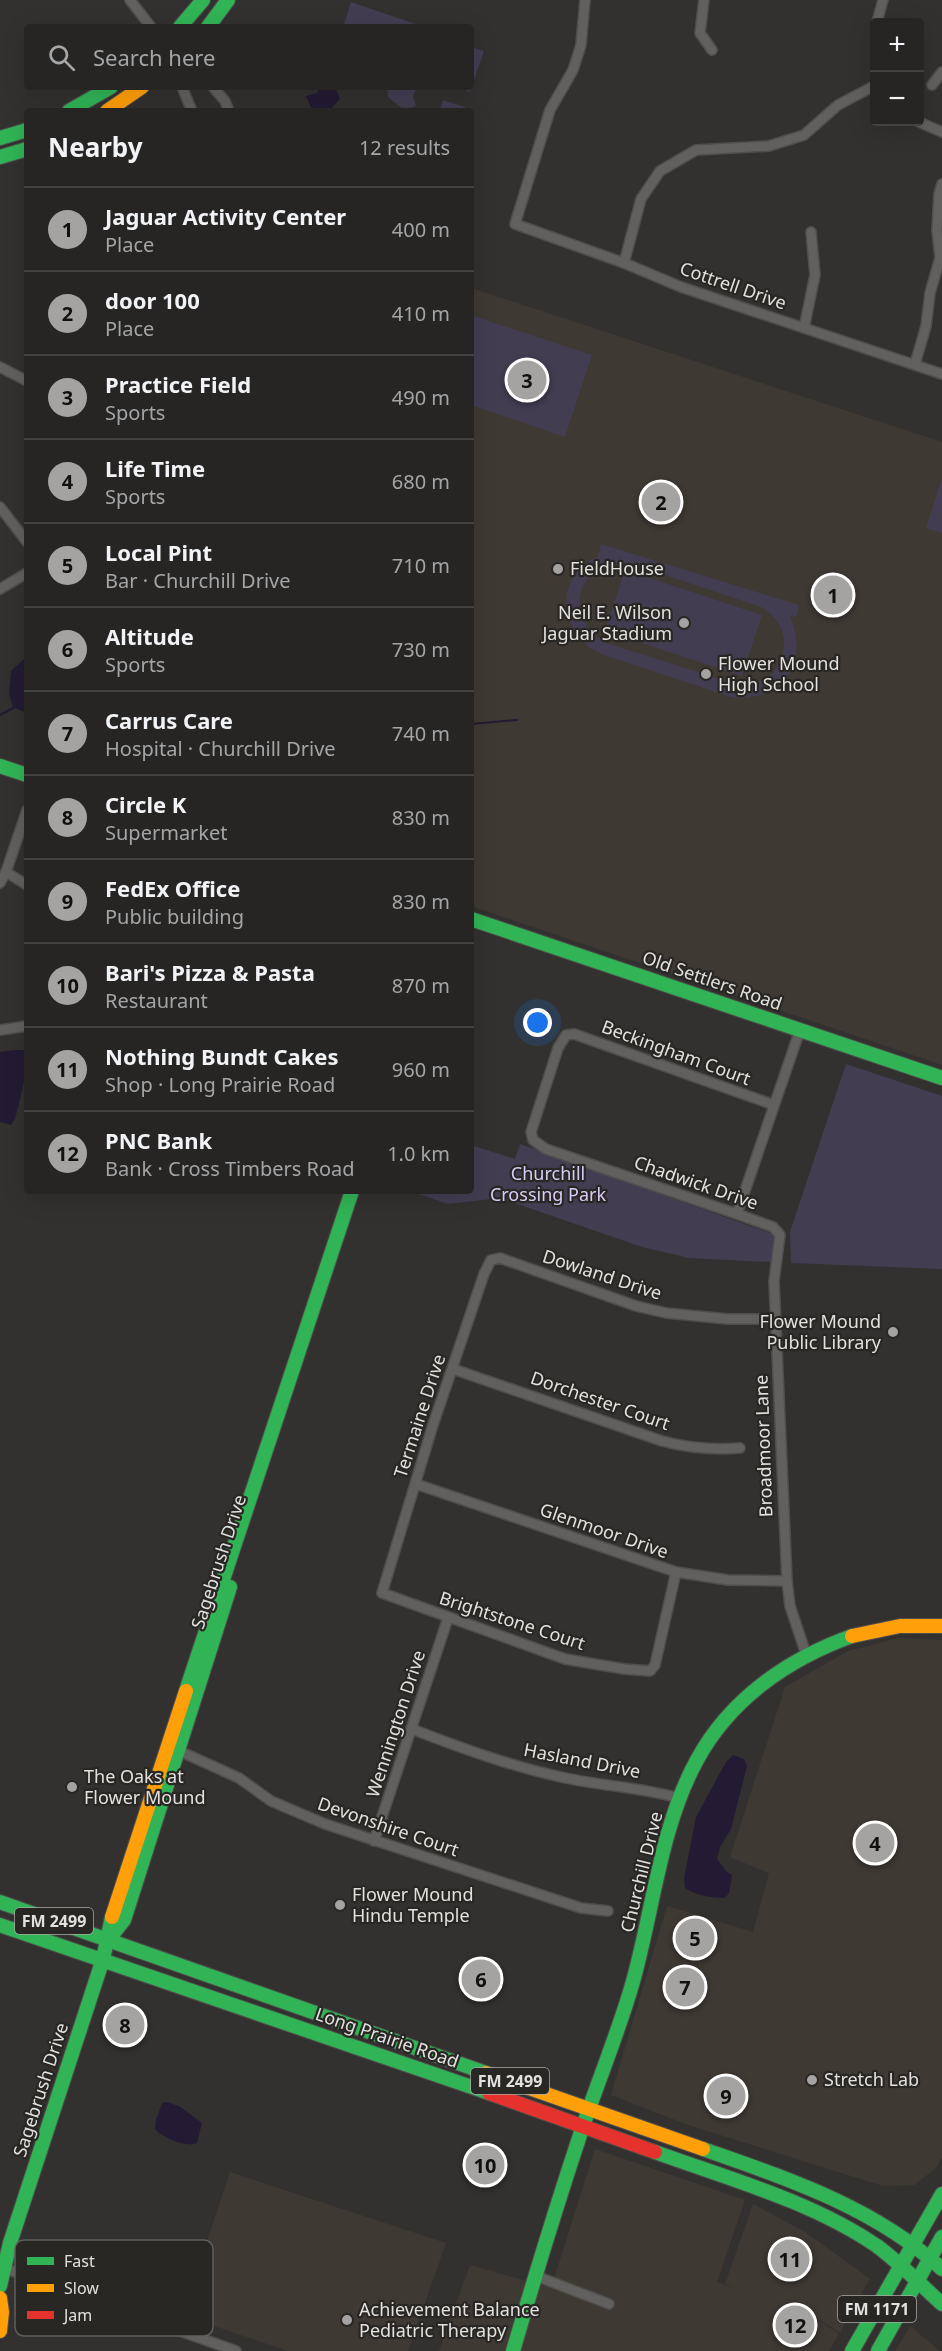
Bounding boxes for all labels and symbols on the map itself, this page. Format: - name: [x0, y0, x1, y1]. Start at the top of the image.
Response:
- street label: Cottrell Drive: [677, 256, 790, 314]
- pin: 3: [508, 358, 546, 403]
- pin: 2: [642, 480, 680, 524]
- place label: FieldHouse: [570, 556, 664, 580]
- marker: FieldHouse: [551, 562, 565, 576]
- pin: 1: [814, 572, 852, 618]
- place label: Neil E. Wilson Jaguar Stadium: [540, 600, 672, 645]
- marker: Neil E. Wilson Jaguar Stadium: [677, 616, 691, 630]
- place label: Flower Mound High School: [718, 651, 839, 696]
- marker: Flower Mound High School: [699, 667, 713, 681]
- street label: Old Settlers Road: [639, 945, 785, 1015]
- your location: [523, 1008, 552, 1037]
- street label: Beckingham Court: [598, 1014, 755, 1090]
- street label: Chadwick Drive: [631, 1150, 762, 1215]
- park label: Churchill Crossing Park: [490, 1161, 606, 1206]
- street label: Dowland Drive: [540, 1243, 665, 1305]
- place label: Flower Mound Public Library: [760, 1309, 882, 1354]
- marker: Flower Mound Public Library: [886, 1325, 900, 1339]
- street label: Termaine Drive: [388, 1351, 450, 1480]
- street label: Dorchester Court: [528, 1365, 674, 1435]
- street label: Broadmoor Lane: [749, 1374, 777, 1518]
- street label: Sagebrush Drive: [185, 1492, 251, 1632]
- street label: Glenmoor Drive: [537, 1497, 672, 1563]
- street label: Brightstone Court: [436, 1585, 589, 1655]
- street label: Wennington Drive: [360, 1647, 430, 1800]
- street label: Hasland Drive: [522, 1737, 642, 1783]
- place label: The Oaks at Flower Mound: [84, 1764, 205, 1809]
- marker: The Oaks at Flower Mound: [65, 1780, 79, 1794]
- street label: Devonshire Court: [315, 1791, 463, 1862]
- street label: Churchill Drive: [614, 1809, 668, 1935]
- pin: 4: [856, 1820, 894, 1866]
- place label: Flower Mound Hindu Temple: [352, 1882, 473, 1927]
- marker: Flower Mound Hindu Temple: [333, 1898, 347, 1912]
- road number: FM 2499: [15, 1908, 93, 1934]
- pin: 5: [676, 1916, 714, 1960]
- pin: 6: [462, 1956, 500, 2002]
- pin: 7: [666, 1964, 704, 2010]
- street label: Long Prairie Road: [312, 2001, 462, 2073]
- pin: 8: [106, 2002, 144, 2048]
- street label: Sagebrush Drive: [7, 2020, 73, 2160]
- place label: Stretch Lab: [824, 2067, 919, 2091]
- road number: FM 2499: [471, 2068, 549, 2094]
- marker: Stretch Lab: [805, 2073, 819, 2087]
- pin: 9: [706, 2074, 746, 2118]
- pin: 10: [466, 2142, 504, 2188]
- pin: 11: [770, 2236, 810, 2282]
- legend: [15, 2240, 213, 2336]
- text: Fast: [64, 2250, 95, 2272]
- text: Slow: [64, 2277, 99, 2299]
- road number: FM 1171: [838, 2296, 916, 2322]
- place label: Achievement Balance Pediatric Therapy: [359, 2297, 540, 2342]
- pin: 12: [776, 2302, 814, 2348]
- text: Jam: [62, 2304, 92, 2326]
- marker: Achievement Balance Pediatric Therapy: [340, 2313, 354, 2327]

